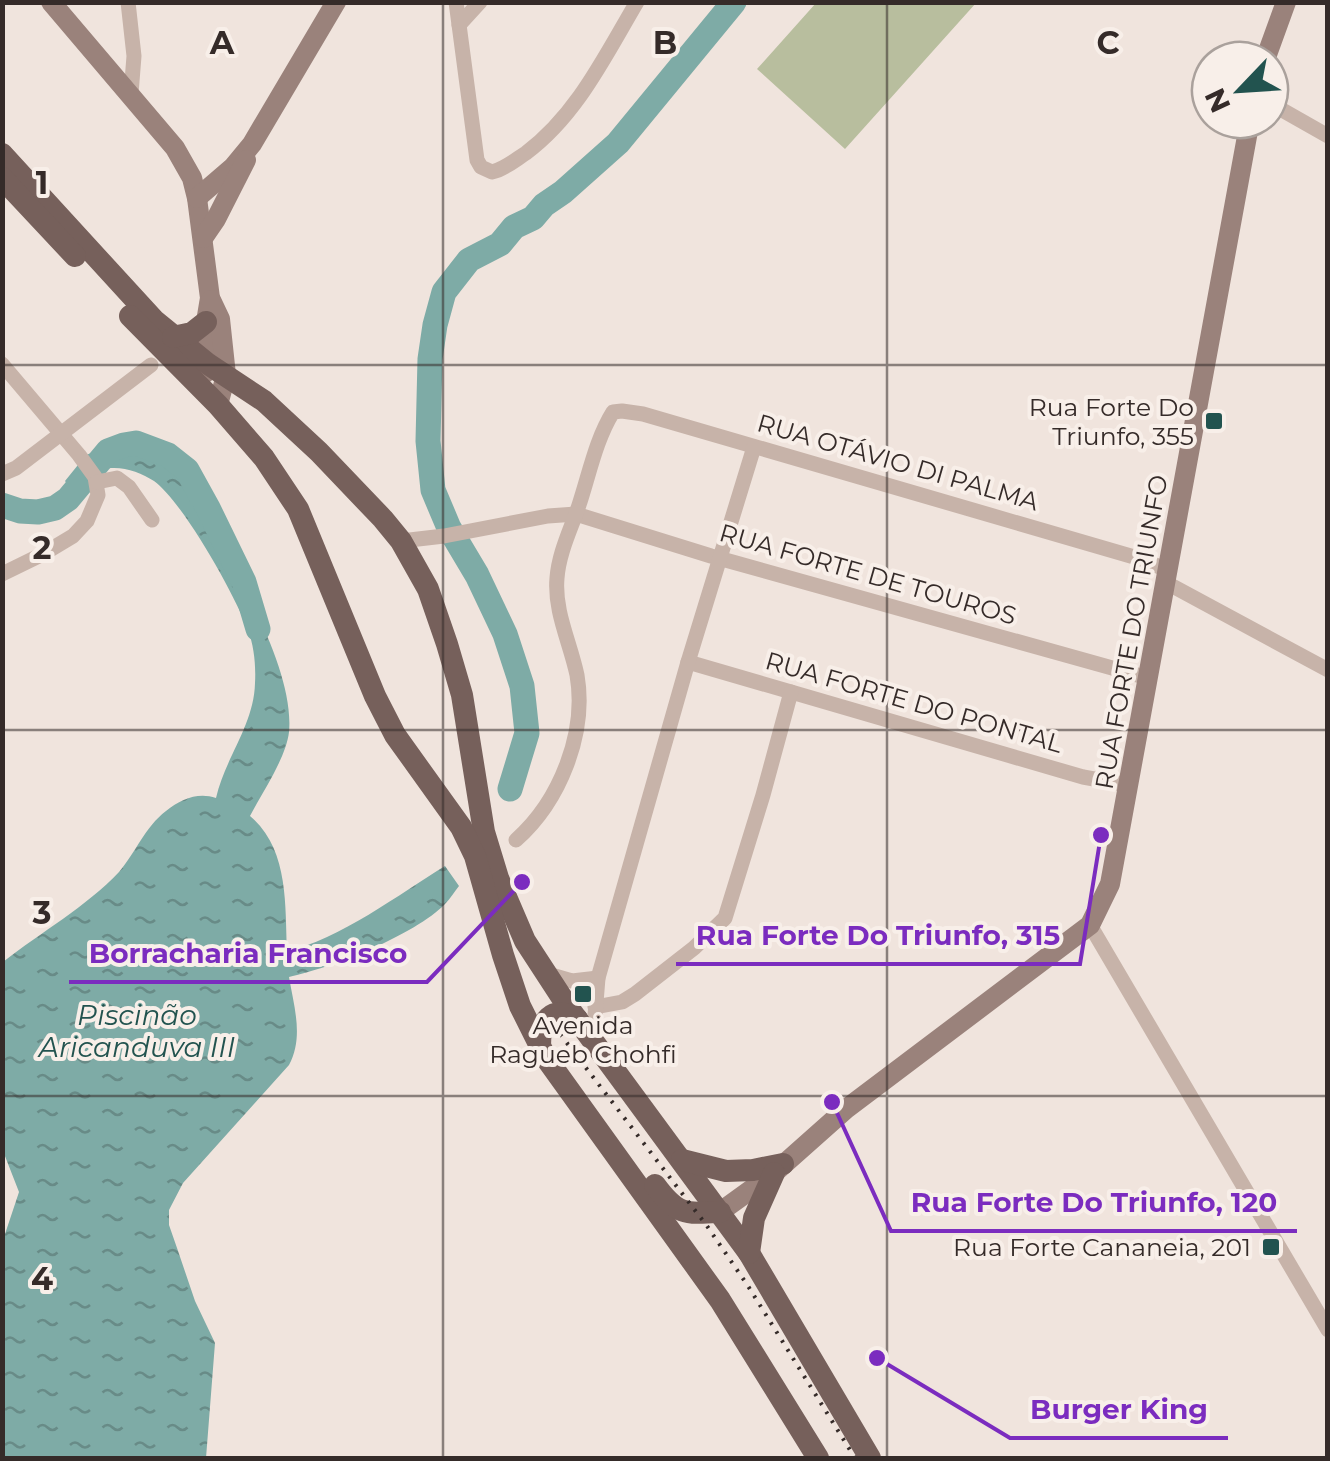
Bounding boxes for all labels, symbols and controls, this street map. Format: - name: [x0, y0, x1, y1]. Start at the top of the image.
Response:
- text: A: [209, 23, 235, 62]
- text: B: [653, 23, 677, 62]
- text: C: [1096, 23, 1120, 62]
- north arrow: [1190, 40, 1290, 140]
- text: N: [1197, 83, 1238, 118]
- text: 1: [36, 163, 48, 202]
- place label: Rua Forte Do Triunfo, 355: [1029, 392, 1194, 451]
- street label: RUA OTÁVIO DI PALMA: [754, 407, 1042, 517]
- marker: Rua Forte Do Triunfo, 355: [1203, 410, 1225, 432]
- street label: RUA FORTE DO TRIUNFO: [1089, 472, 1173, 792]
- street label: RUA FORTE DE TOUROS: [716, 517, 1020, 631]
- text: 2: [33, 528, 51, 567]
- street label: RUA FORTE DO PONTAL: [762, 645, 1066, 759]
- text: 3: [32, 893, 51, 932]
- callout: Rua Forte Do Triunfo, 315: [676, 906, 1080, 964]
- text: Rua Forte Do Triunfo, 315: [696, 918, 1060, 952]
- callout: Borracharia Francisco: [69, 924, 427, 982]
- text: Borracharia Francisco: [89, 936, 407, 970]
- marker: Avenida Ragueb Chohfi: [572, 983, 594, 1005]
- water label: Piscinão Aricanduva III: [37, 998, 235, 1064]
- place label: Avenida Ragueb Chohfi: [489, 1010, 677, 1069]
- callout: Rua Forte Do Triunfo, 120: [891, 1173, 1297, 1231]
- text: Rua Forte Do Triunfo, 120: [911, 1185, 1277, 1219]
- place label: Rua Forte Cananeia, 201: [953, 1232, 1251, 1262]
- marker: Rua Forte Cananeia, 201: [1260, 1236, 1282, 1258]
- text: 4: [31, 1259, 53, 1298]
- callout: Burger King: [1010, 1380, 1228, 1438]
- text: Burger King: [1030, 1392, 1208, 1426]

